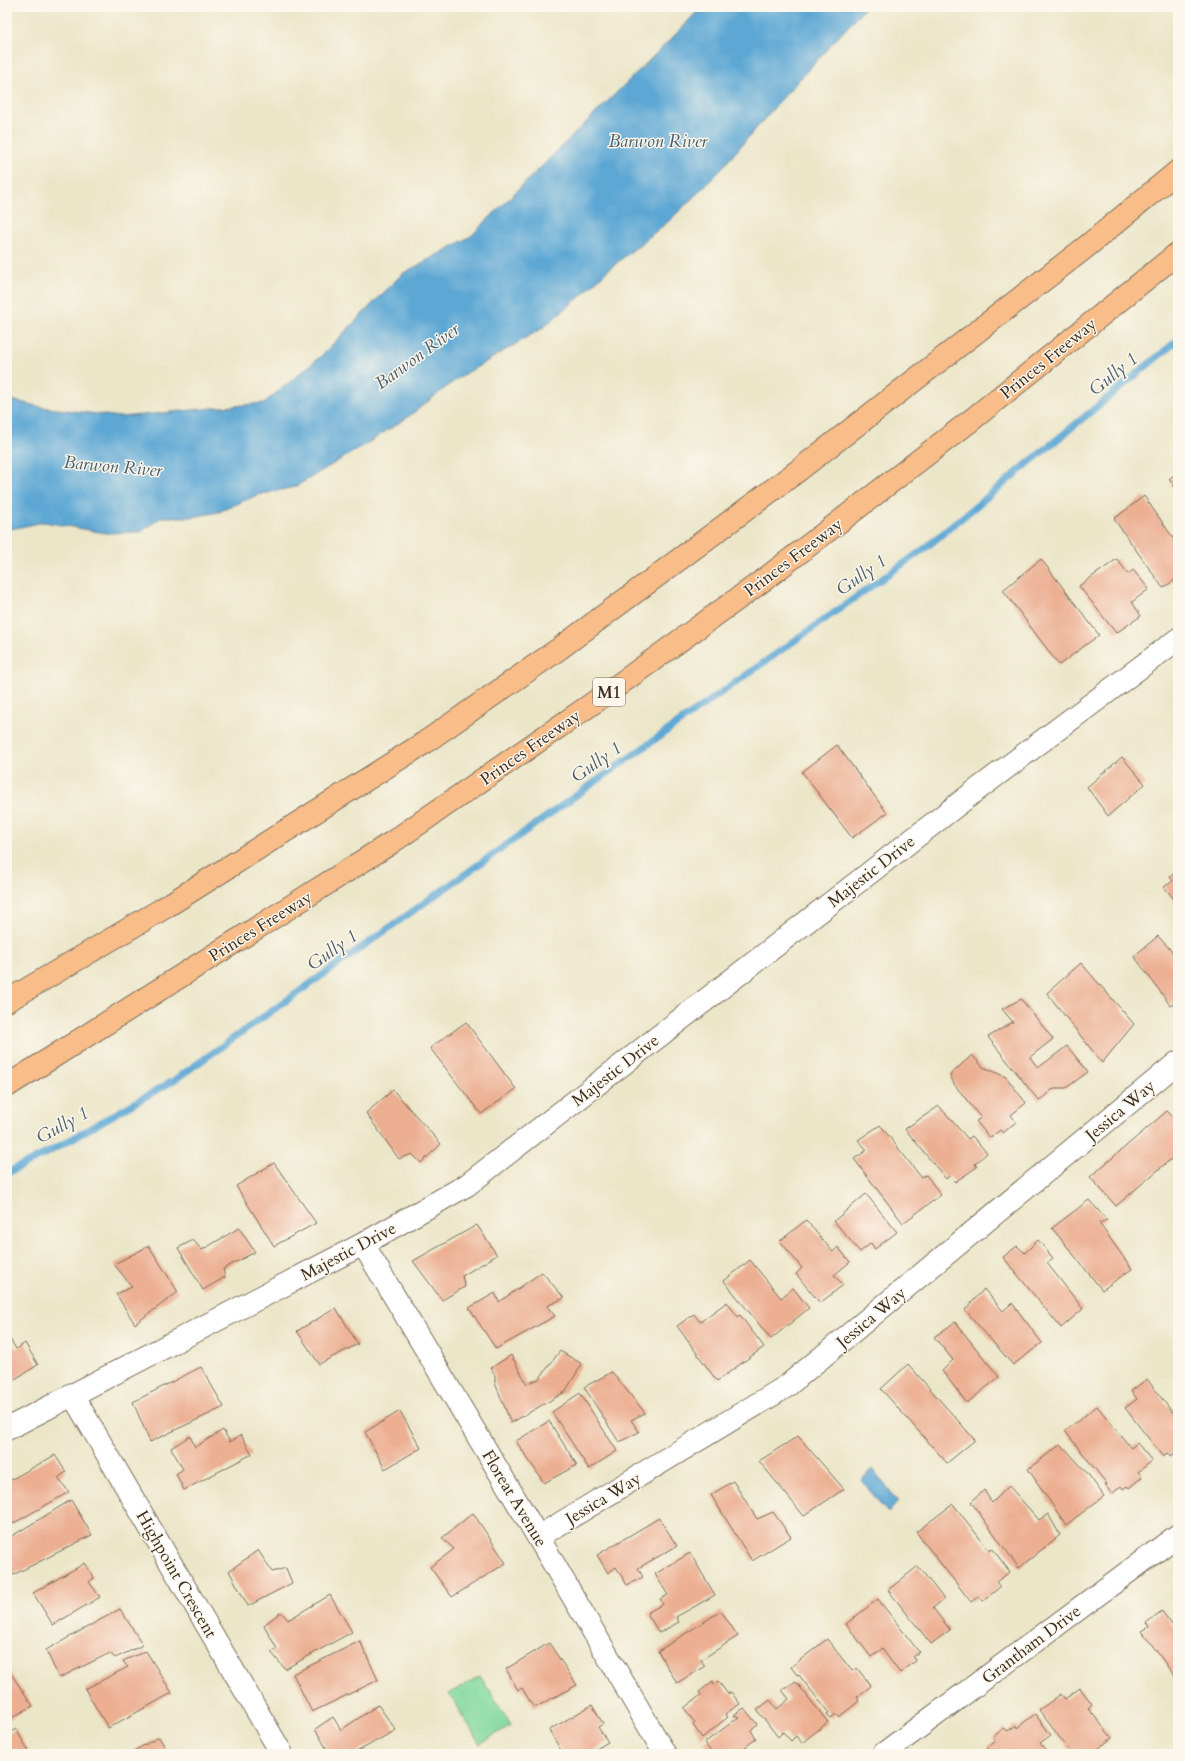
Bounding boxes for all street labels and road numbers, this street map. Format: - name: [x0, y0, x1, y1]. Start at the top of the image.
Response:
- street label: Princes Freeway: [995, 312, 1101, 404]
- street label: Princes Freeway: [739, 513, 847, 602]
- road number: M1: [593, 678, 625, 706]
- street label: Princes Freeway: [475, 704, 585, 791]
- street label: Majestic Drive: [823, 830, 920, 913]
- street label: Princes Freeway: [204, 885, 316, 967]
- street label: Majestic Drive: [567, 1029, 664, 1112]
- street label: Jessica Way: [1078, 1074, 1160, 1148]
- street label: Majestic Drive: [296, 1217, 400, 1286]
- street label: Jessica Way: [829, 1281, 911, 1355]
- street label: Floreat Avenue: [477, 1445, 553, 1551]
- street label: Jessica Way: [559, 1467, 645, 1532]
- street label: Highpoint Crescent: [131, 1506, 223, 1643]
- street label: Grantham Drive: [977, 1599, 1086, 1689]

